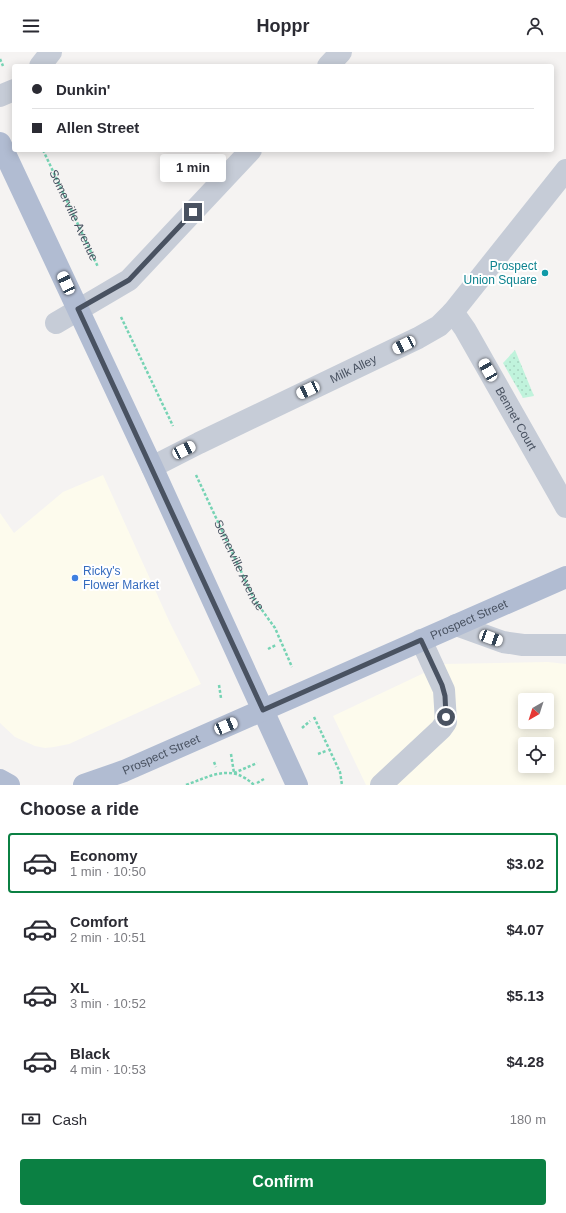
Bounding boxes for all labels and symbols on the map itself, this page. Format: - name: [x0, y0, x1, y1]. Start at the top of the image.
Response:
- callout: 1 min: [160, 154, 226, 182]
- street label: Somerville Avenue: [46, 167, 101, 263]
- route end: [184, 203, 202, 221]
- place label: Prospect Union Square: [464, 259, 538, 287]
- marker: Prospect Union Square: [540, 268, 550, 278]
- car: [55, 270, 77, 296]
- car: [391, 334, 417, 356]
- street label: Milk Alley: [328, 352, 379, 386]
- car: [477, 357, 499, 383]
- car: [295, 379, 321, 401]
- street label: Bennet Court: [492, 384, 540, 454]
- car: [171, 439, 197, 461]
- street label: Somerville Avenue: [211, 518, 267, 614]
- place label: Ricky's Flower Market: [83, 564, 160, 592]
- marker: Ricky's Flower Market: [70, 573, 80, 583]
- street label: Prospect Street: [428, 596, 510, 643]
- car: [478, 628, 504, 648]
- north arrow: [518, 693, 554, 729]
- route start: [437, 708, 455, 726]
- car: [213, 716, 239, 736]
- street label: Prospect Street: [120, 731, 203, 778]

